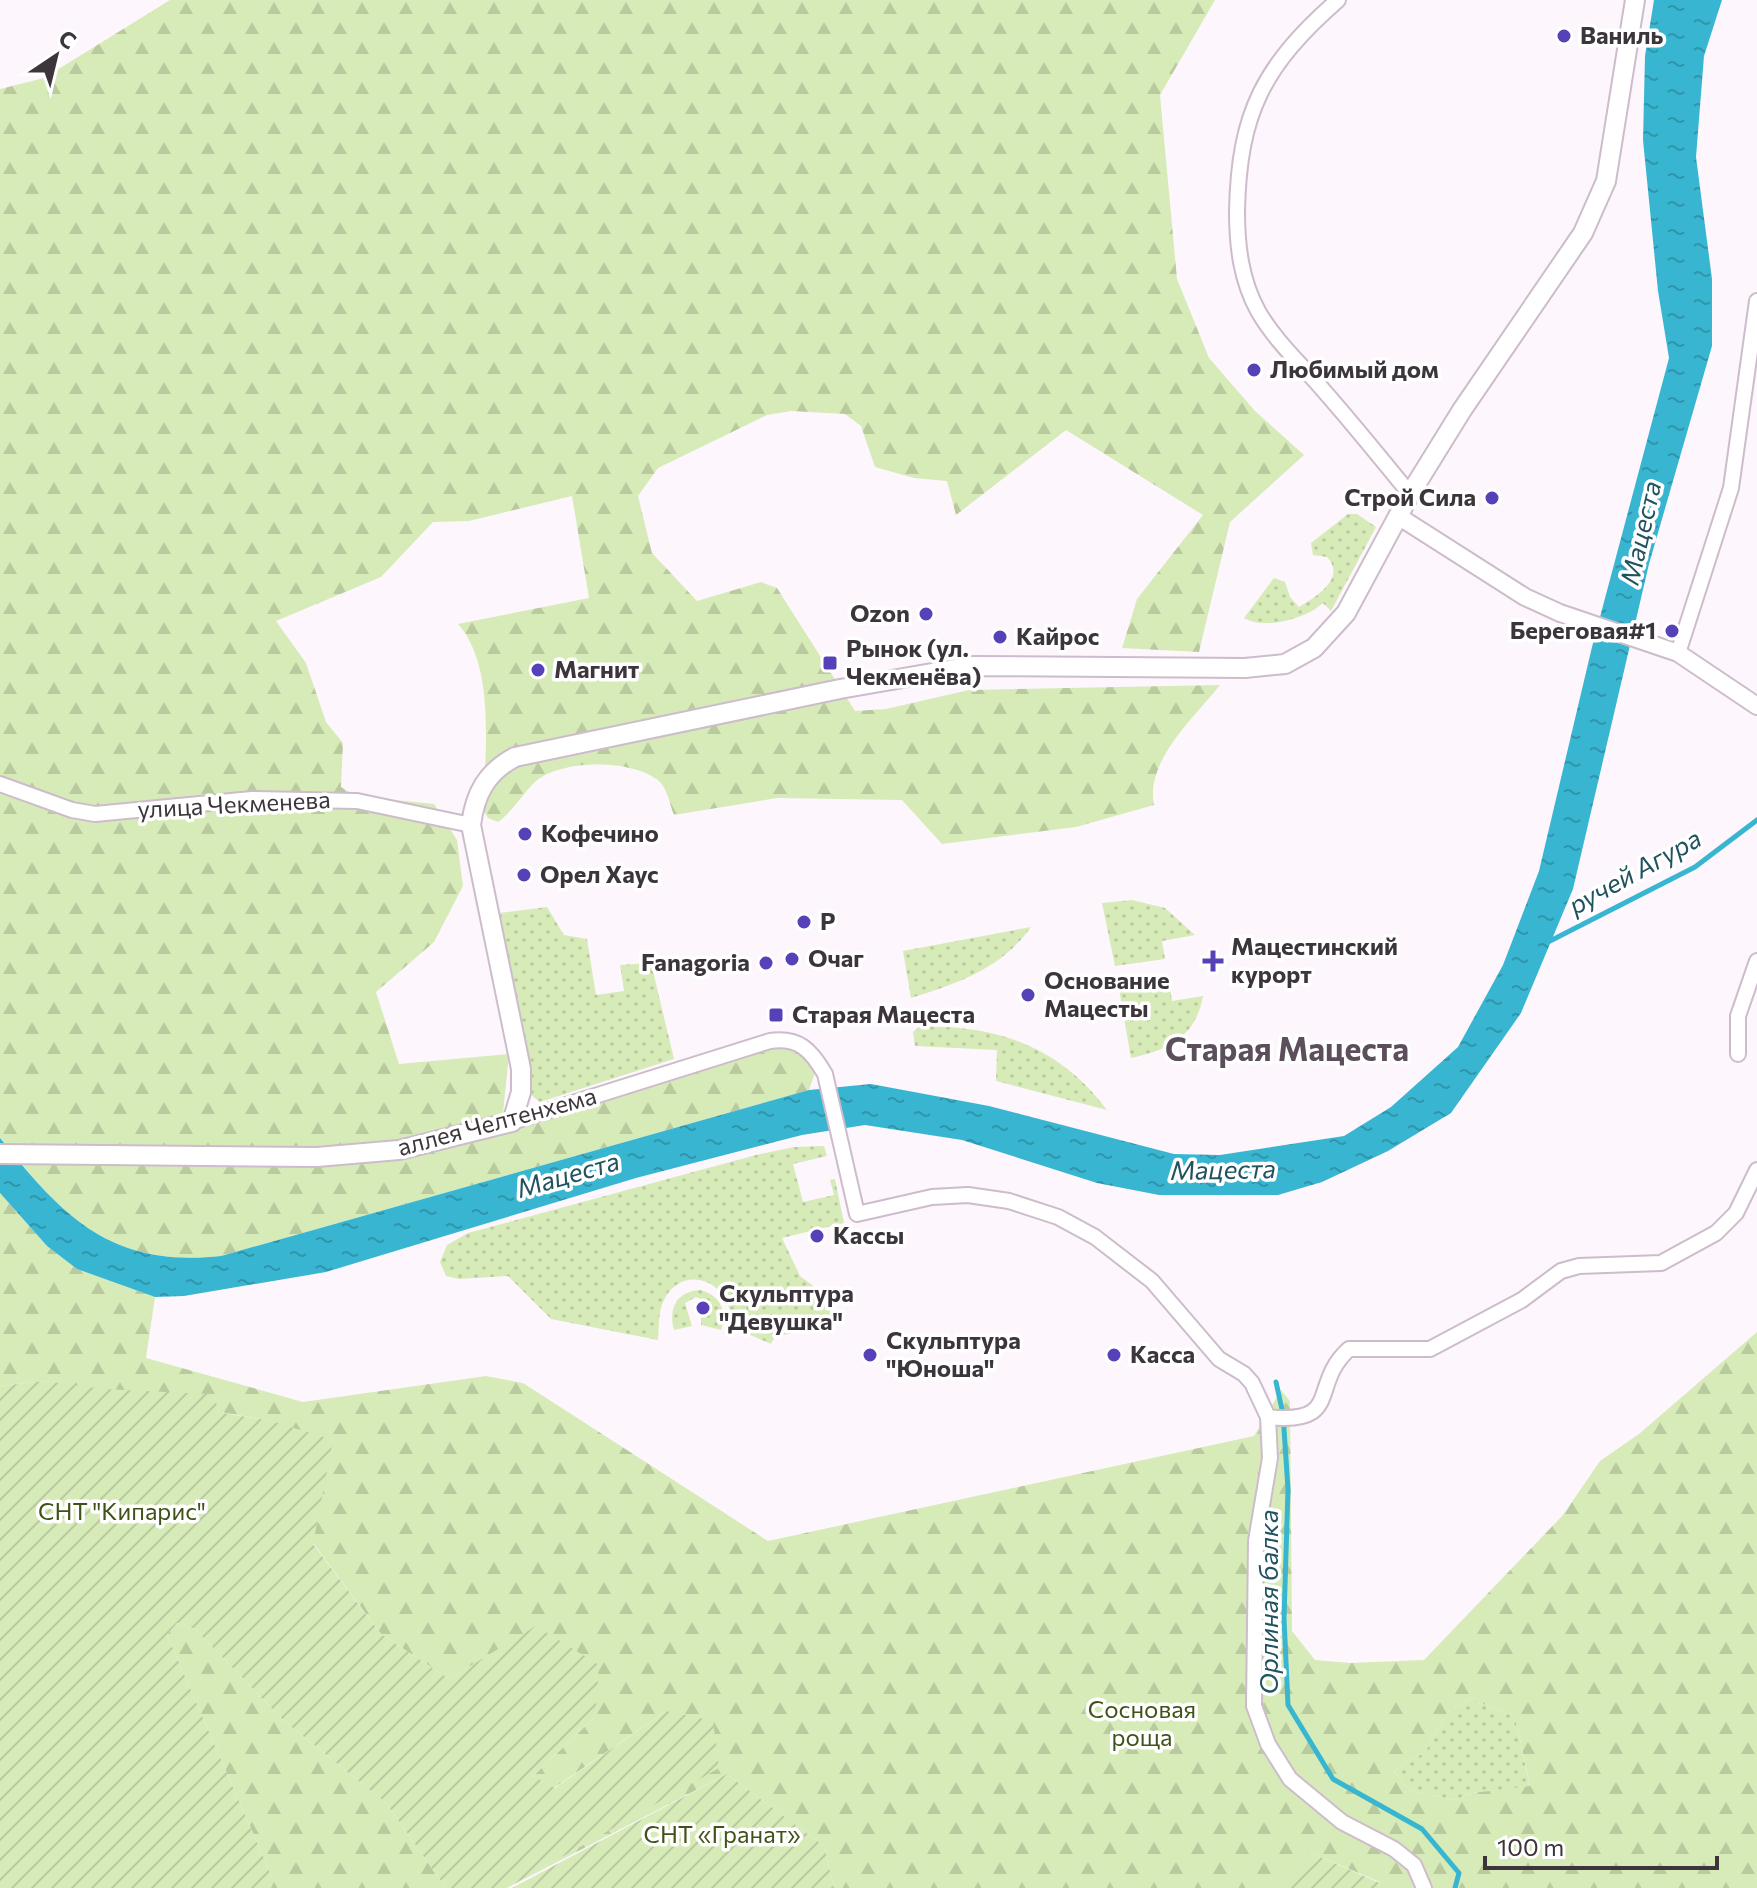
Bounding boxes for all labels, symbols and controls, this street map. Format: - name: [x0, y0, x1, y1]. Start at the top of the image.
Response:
- north arrow: [16, 16, 96, 96]
- place label: Ваниль: [1580, 20, 1664, 49]
- text: С: [54, 24, 82, 55]
- marker: Ваниль: [1555, 27, 1573, 45]
- place label: Любимый дом: [1270, 354, 1439, 383]
- marker: Любимый дом: [1245, 361, 1263, 379]
- water label: Мацеста: [1613, 478, 1667, 588]
- place label: Строй Сила: [1344, 482, 1476, 511]
- marker: Строй Сила: [1483, 489, 1501, 507]
- place label: Ozon: [850, 598, 910, 627]
- marker: Ozon: [917, 605, 935, 623]
- place label: Береговая#1: [1510, 615, 1656, 644]
- place label: Кайрос: [1016, 621, 1099, 650]
- marker: Береговая#1: [1663, 622, 1681, 640]
- marker: Кайрос: [991, 628, 1009, 646]
- place label: Рынок (ул. Чекменёва): [846, 633, 981, 690]
- place label: Магнит: [554, 654, 640, 683]
- marker: Рынок (ул. Чекменёва): [821, 654, 839, 672]
- marker: Магнит: [529, 661, 547, 679]
- street label: улица Чекменева: [137, 784, 331, 823]
- place label: Кофечино: [541, 818, 659, 847]
- water label: ручей Агура: [1562, 822, 1706, 920]
- marker: Кофечино: [516, 825, 534, 843]
- place label: Орел Хаус: [540, 859, 659, 888]
- marker: Орел Хаус: [515, 866, 533, 884]
- place label: Р: [820, 906, 836, 935]
- marker: Р: [795, 913, 813, 931]
- place label: Мацестинский курорт: [1231, 931, 1398, 988]
- place label: Очаг: [808, 943, 864, 972]
- place label: Fanagoria: [641, 947, 750, 976]
- marker: Очаг: [783, 950, 801, 968]
- marker: Мацестинский курорт: [1202, 950, 1224, 972]
- marker: Fanagoria: [757, 954, 775, 972]
- place label: Основание Мацесты: [1044, 965, 1170, 1022]
- marker: Основание Мацесты: [1019, 986, 1037, 1004]
- place label: Старая Мацеста: [792, 999, 975, 1028]
- marker: Старая Мацеста: [767, 1006, 785, 1024]
- district label: Старая Мацеста: [1165, 1028, 1409, 1068]
- street label: аллея Челтенхема: [394, 1080, 599, 1161]
- water label: Мацеста: [513, 1144, 623, 1203]
- water label: Мацеста: [1170, 1152, 1276, 1185]
- place label: Кассы: [833, 1220, 904, 1249]
- marker: Кассы: [808, 1227, 826, 1245]
- place label: Скульптура "Девушка": [719, 1278, 854, 1335]
- marker: Скульптура "Девушка": [694, 1299, 712, 1317]
- place label: Скульптура "Юноша": [886, 1325, 1021, 1382]
- place label: Касса: [1130, 1339, 1195, 1368]
- marker: Скульптура "Юноша": [861, 1346, 879, 1364]
- marker: Касса: [1105, 1346, 1123, 1364]
- park label: СНТ "Кипарис": [38, 1496, 206, 1525]
- water label: Орлиная балка: [1252, 1510, 1283, 1694]
- park label: Сосновая роща: [1088, 1694, 1196, 1751]
- park label: СНТ «Гранат»: [643, 1819, 801, 1848]
- scale bar: [1485, 1820, 1717, 1870]
- text: 100 m: [1497, 1832, 1564, 1861]

